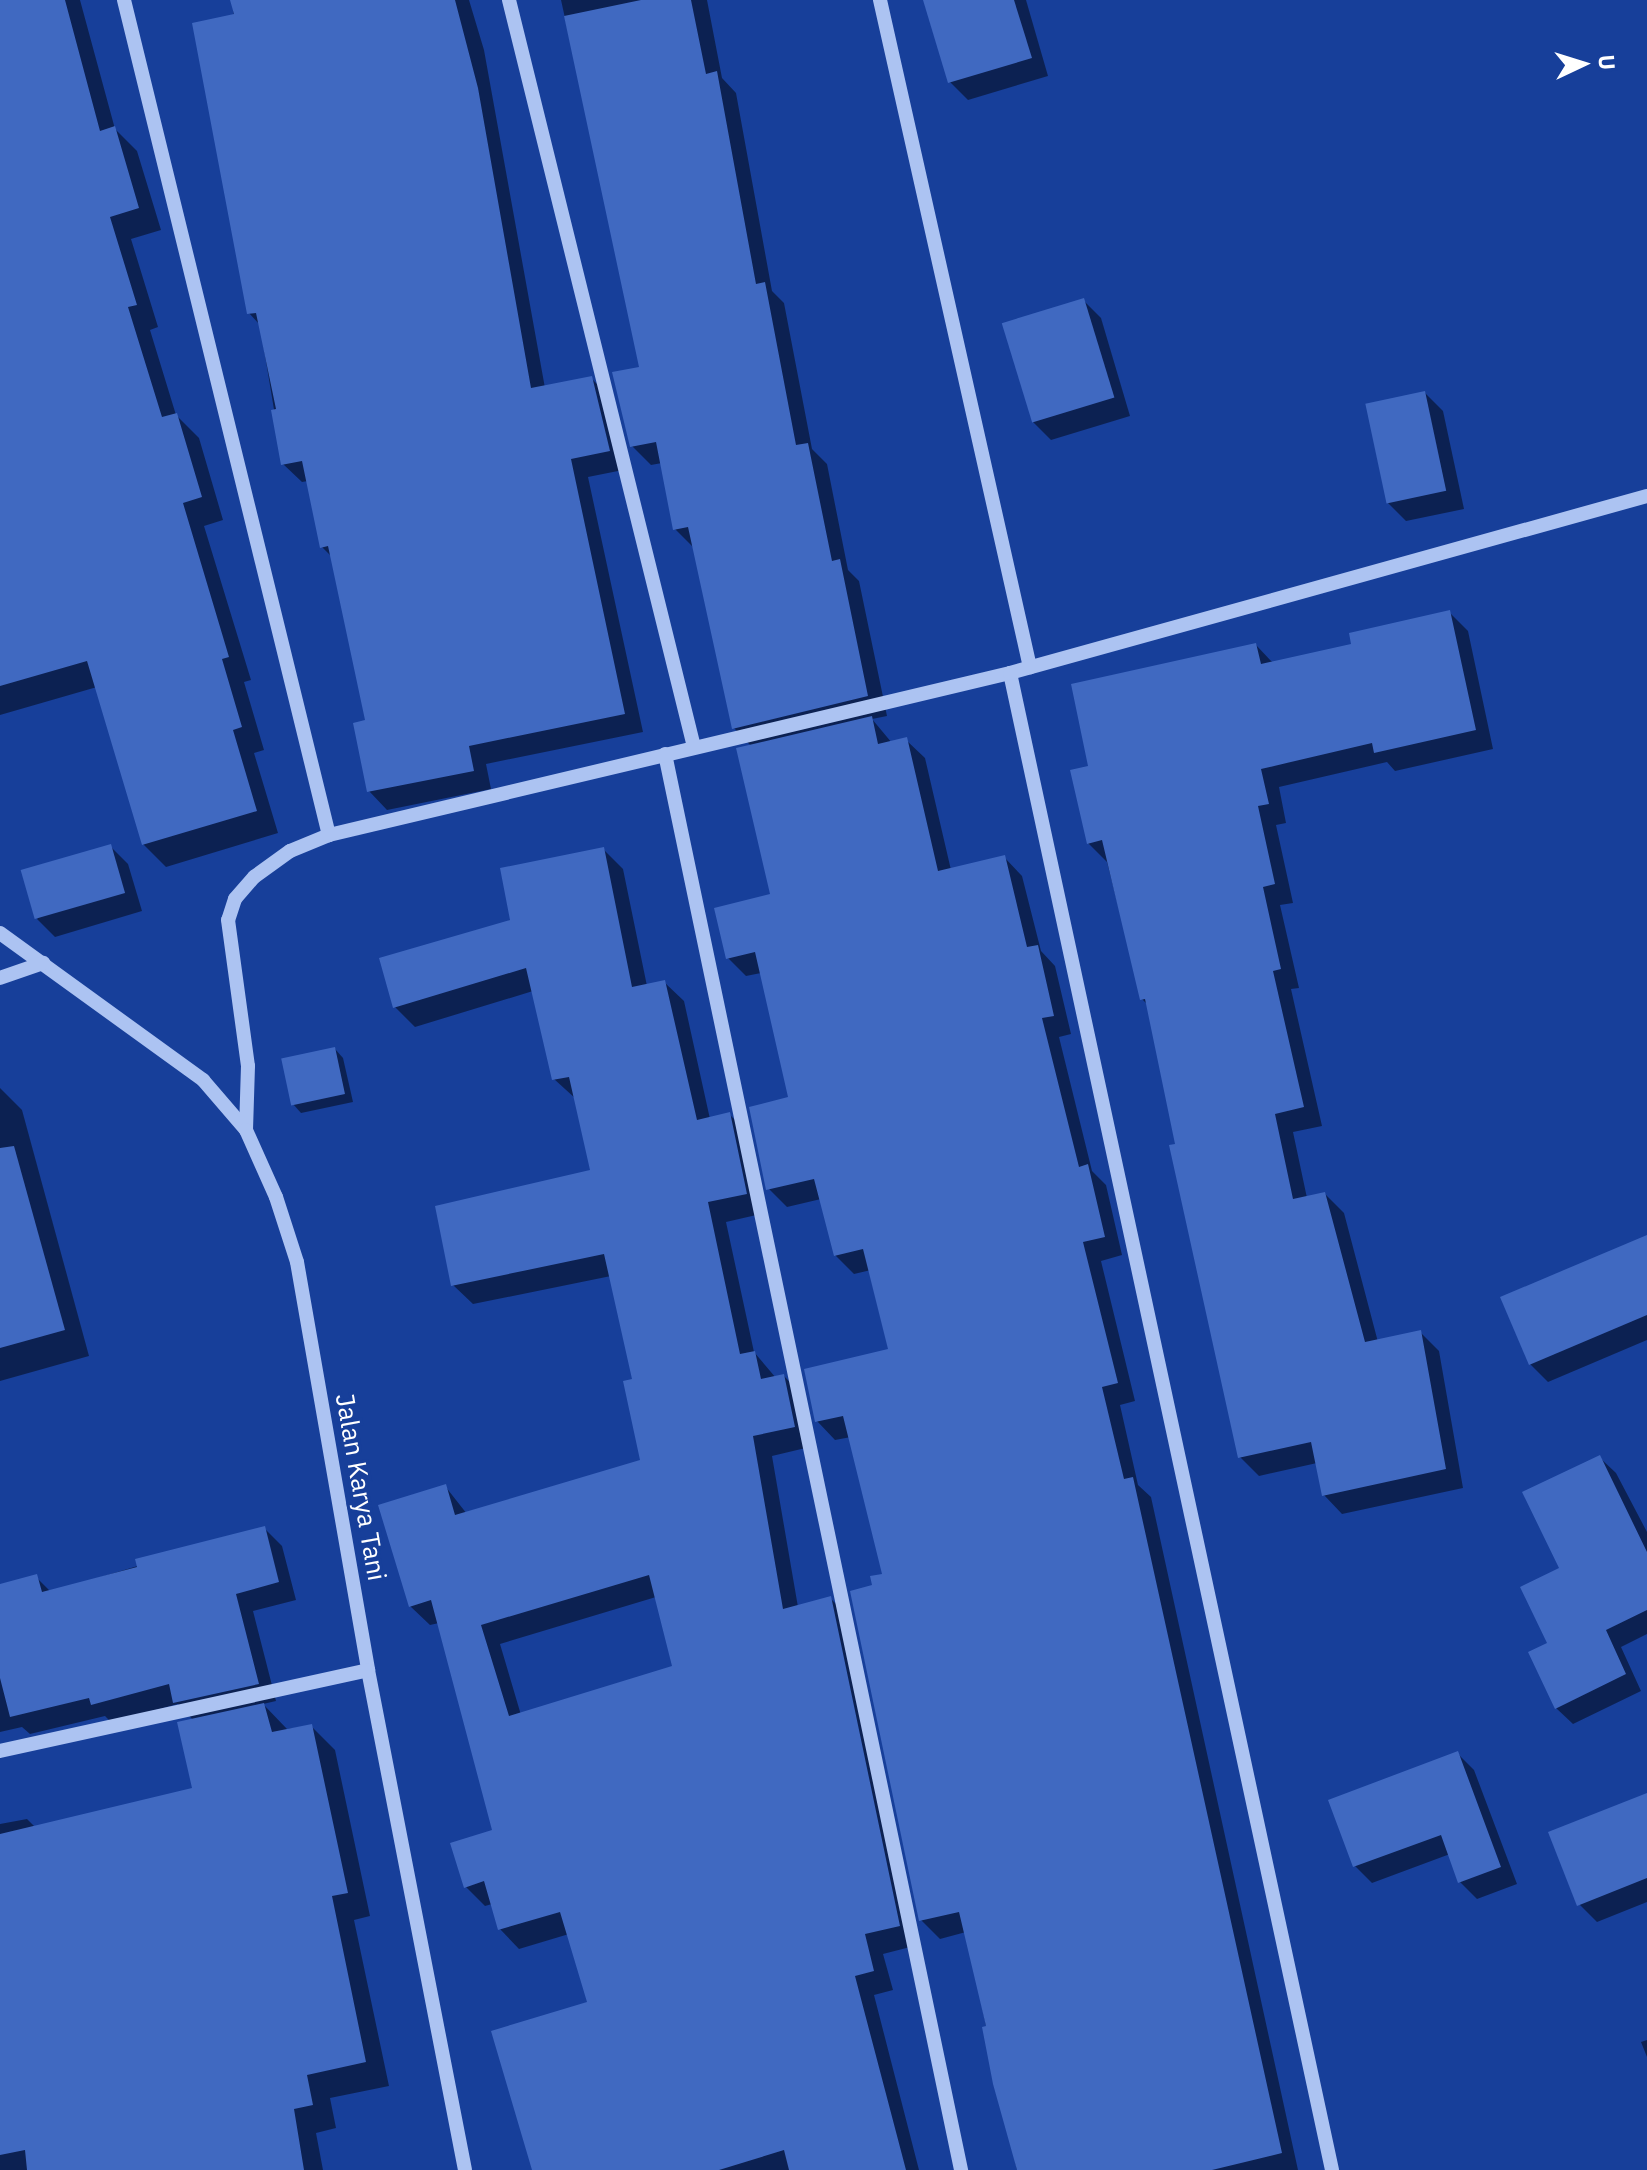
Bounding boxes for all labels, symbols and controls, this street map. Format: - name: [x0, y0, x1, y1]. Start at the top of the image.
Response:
- north arrow: [1543, 24, 1623, 104]
- text: U: [1592, 54, 1622, 71]
- street label: Jalan Karya Tani: [329, 1391, 393, 1583]

